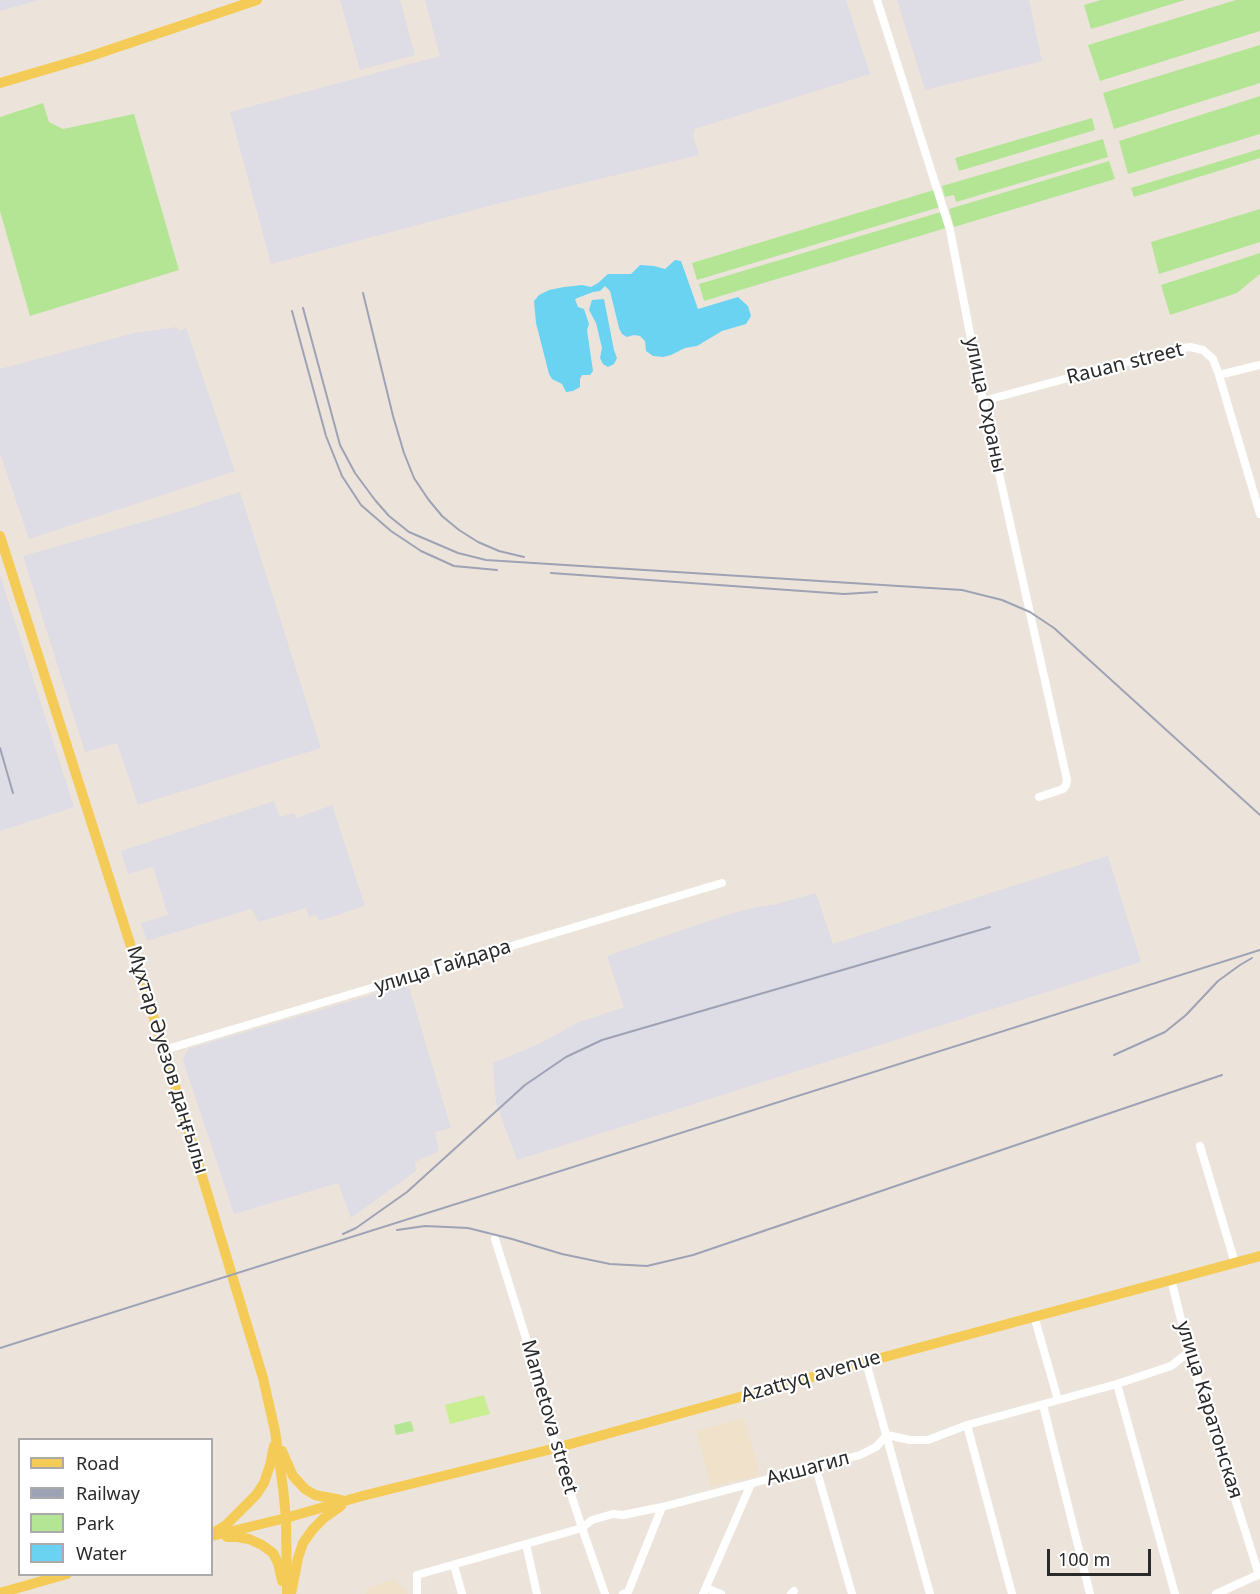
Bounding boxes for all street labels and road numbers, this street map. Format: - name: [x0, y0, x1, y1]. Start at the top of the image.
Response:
- street label: улица Охраны: [959, 335, 1011, 475]
- street label: Rauan street: [1064, 338, 1186, 390]
- street label: улица Гайдара: [372, 935, 514, 999]
- street label: Мұхтар Әуезов даңғылы: [121, 943, 213, 1177]
- street label: улица Каратонская: [1171, 1318, 1247, 1502]
- street label: Mametova street: [516, 1337, 582, 1497]
- street label: Azattyq avenue: [738, 1346, 884, 1408]
- street label: Акшагил: [764, 1446, 852, 1492]

